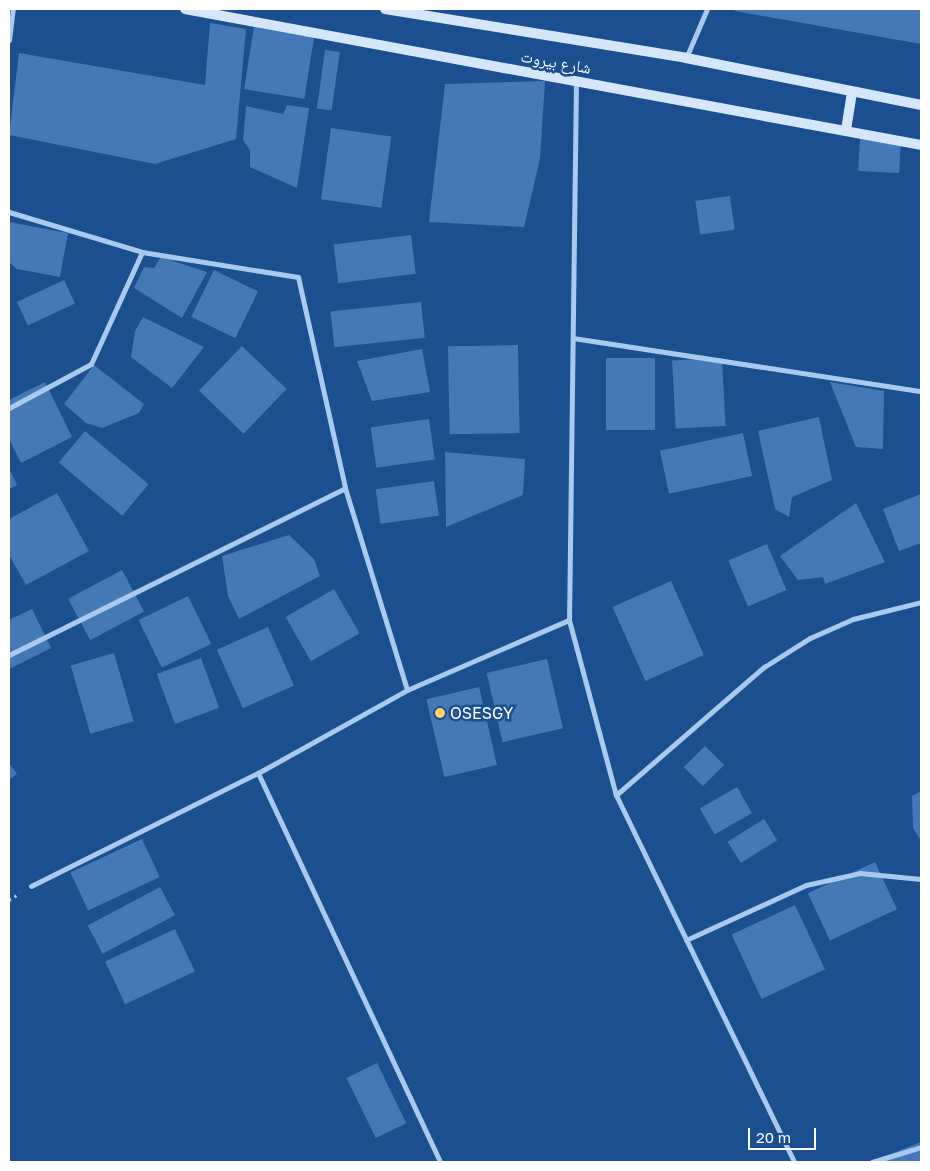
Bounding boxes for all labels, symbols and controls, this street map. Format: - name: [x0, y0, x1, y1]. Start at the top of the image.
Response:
- street label: شارع بيروت: [519, 46, 593, 78]
- place label: OSESGY: [450, 703, 513, 723]
- marker: OSESGY: [434, 707, 446, 719]
- scale bar: [750, 1118, 818, 1150]
- text: 20 m: [756, 1128, 791, 1146]

